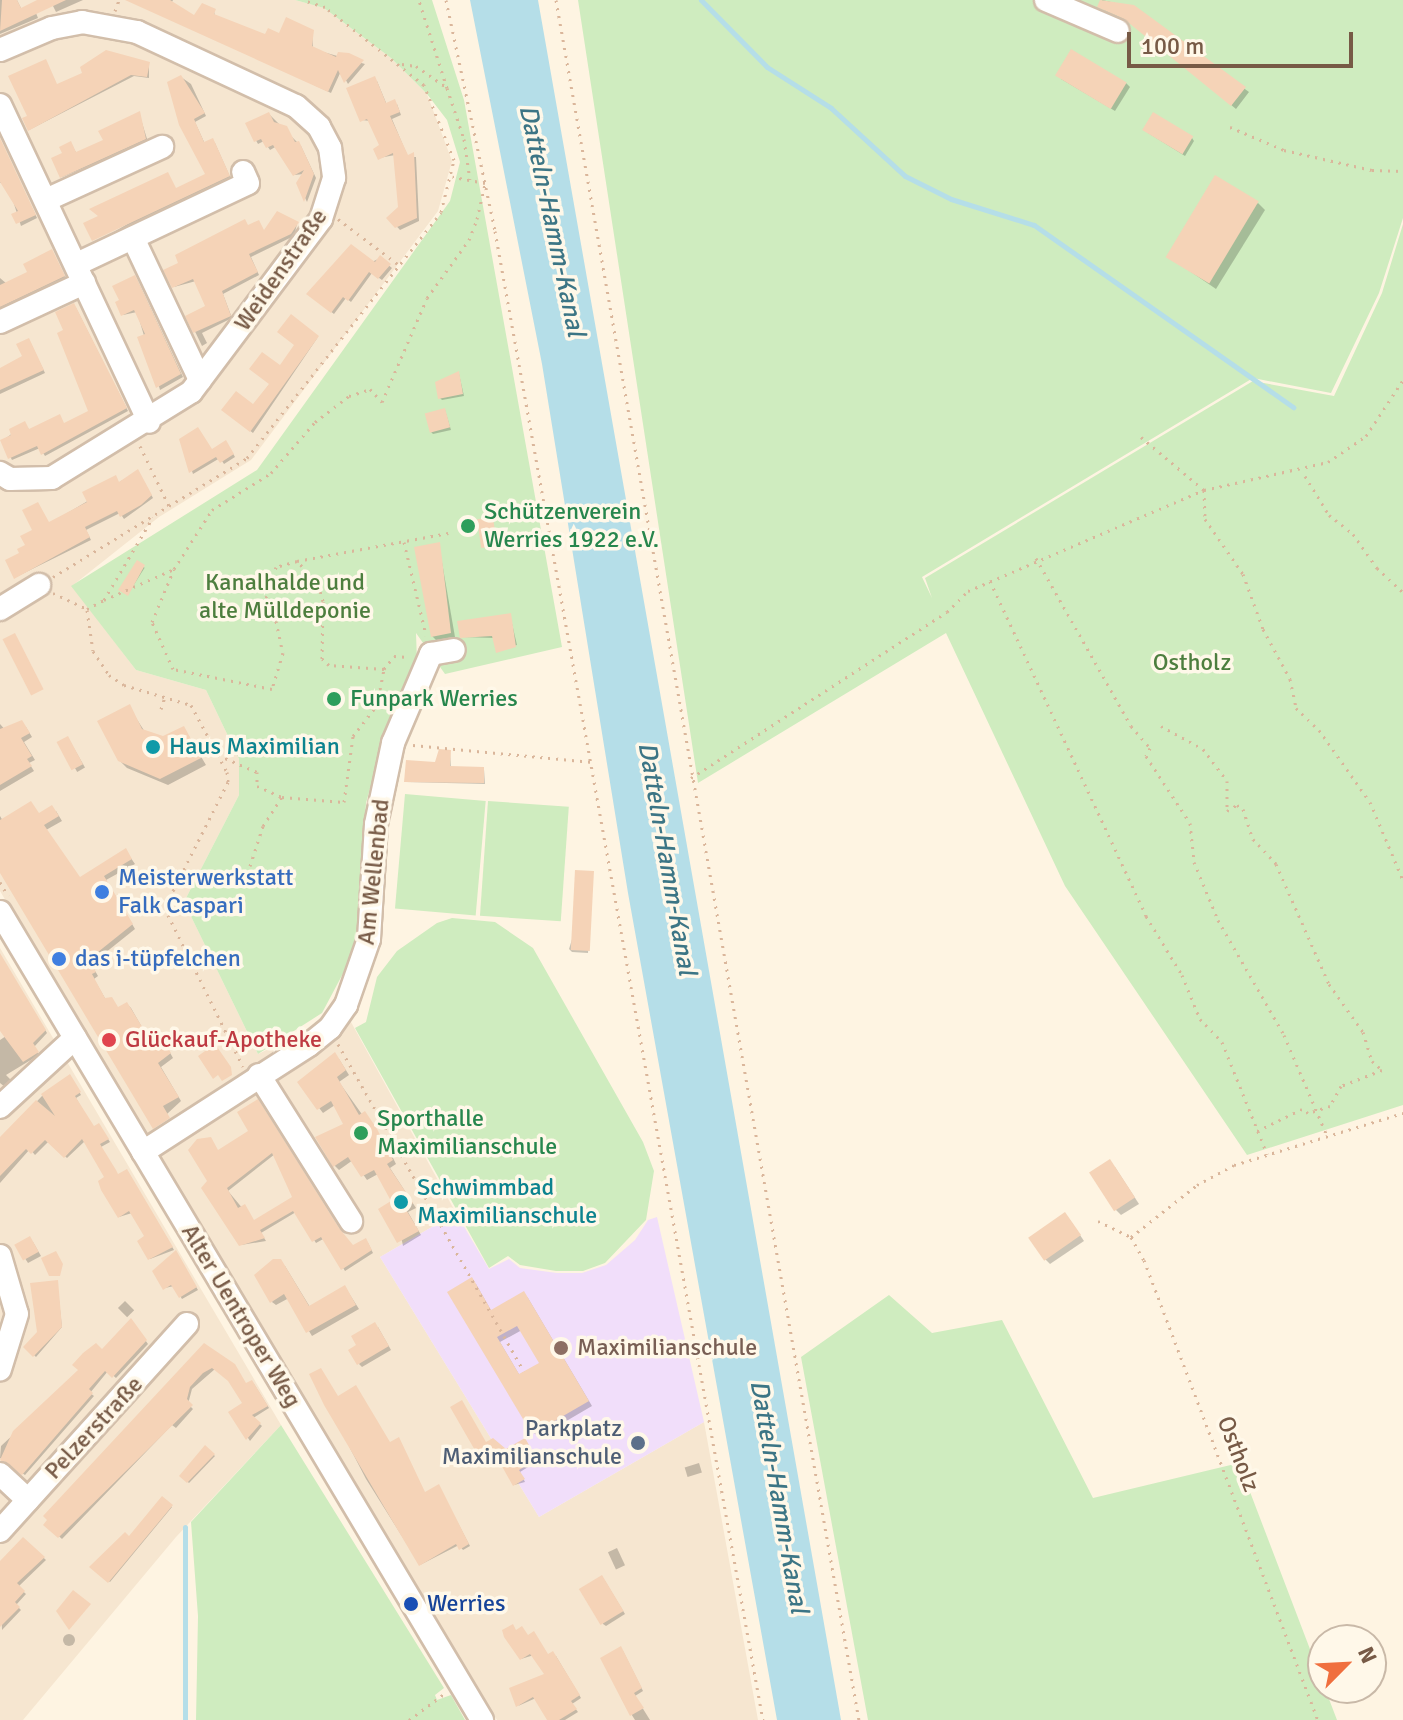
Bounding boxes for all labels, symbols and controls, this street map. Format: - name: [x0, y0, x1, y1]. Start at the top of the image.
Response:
- scale bar: [1131, 16, 1357, 66]
- text: 100 m: [1141, 31, 1204, 61]
- water label: Datteln-Hamm-Kanal: [511, 102, 591, 340]
- street label: Weidenstraße: [228, 203, 334, 337]
- place label: Schützenverein Werries 1922 e.V.: [484, 498, 659, 554]
- marker: Schützenverein Werries 1922 e.V.: [459, 517, 477, 535]
- park label: Kanalhalde und alte Mülldeponie: [199, 569, 371, 625]
- park label: Ostholz: [1153, 649, 1231, 677]
- place label: Funpark Werries: [350, 685, 518, 713]
- marker: Funpark Werries: [325, 690, 343, 708]
- place label: Haus Maximilian: [169, 733, 340, 761]
- marker: Haus Maximilian: [144, 738, 162, 756]
- water label: Datteln-Hamm-Kanal: [630, 740, 702, 978]
- street label: Am Wellenbad: [352, 798, 396, 946]
- place label: Meisterwerkstatt Falk Caspari: [118, 864, 293, 920]
- marker: Meisterwerkstatt Falk Caspari: [93, 883, 111, 901]
- place label: das i-tüpfelchen: [75, 945, 241, 973]
- marker: das i-tüpfelchen: [50, 950, 68, 968]
- place label: Glückauf-Apotheke: [125, 1026, 322, 1054]
- marker: Glückauf-Apotheke: [100, 1031, 118, 1049]
- place label: Sporthalle Maximilianschule: [377, 1105, 557, 1161]
- marker: Sporthalle Maximilianschule: [352, 1124, 370, 1142]
- place label: Schwimmbad Maximilianschule: [417, 1174, 597, 1230]
- marker: Schwimmbad Maximilianschule: [392, 1193, 410, 1211]
- street label: Alter Uentroper Weg: [175, 1219, 307, 1413]
- place label: Maximilianschule: [577, 1334, 757, 1362]
- marker: Maximilianschule: [552, 1339, 570, 1357]
- street label: Pelzerstraße: [39, 1370, 149, 1486]
- water label: Datteln-Hamm-Kanal: [742, 1378, 814, 1616]
- street label: Ostholz: [1211, 1412, 1265, 1496]
- place label: Parkplatz Maximilianschule: [442, 1415, 622, 1471]
- marker: Parkplatz Maximilianschule: [629, 1434, 647, 1452]
- place label: Werries: [427, 1590, 506, 1618]
- marker: Werries: [402, 1595, 420, 1613]
- north arrow: [1307, 1624, 1387, 1704]
- text: N: [1352, 1642, 1383, 1667]

